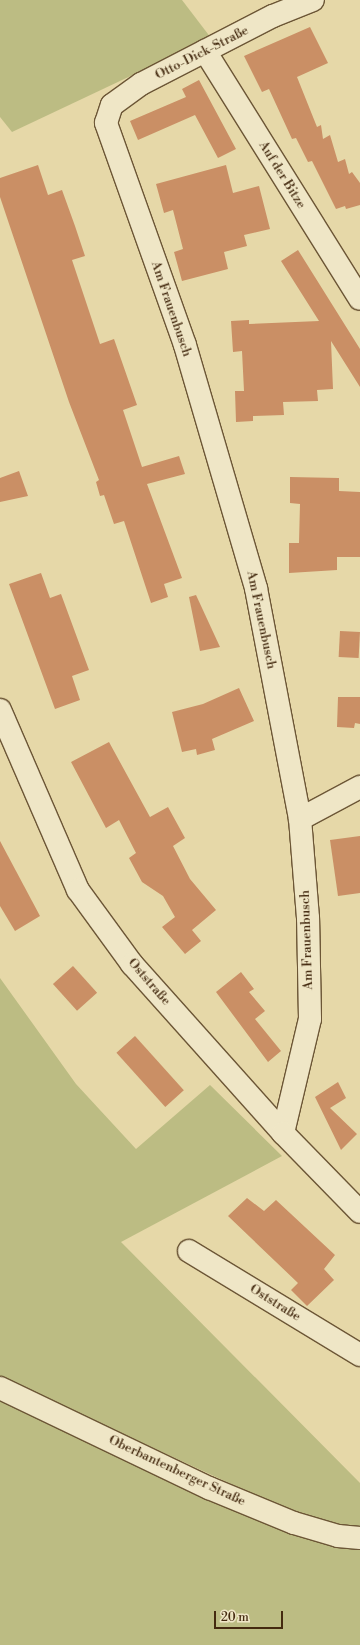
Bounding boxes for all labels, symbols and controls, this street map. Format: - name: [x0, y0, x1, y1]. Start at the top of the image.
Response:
- street label: Otto-Dick-Straße: [153, 23, 251, 83]
- street label: Auf der Bitze: [255, 138, 309, 212]
- street label: Am Frauenbusch: [147, 259, 195, 359]
- street label: Am Frauenbusch: [243, 569, 279, 671]
- street label: Am Frauenbusch: [297, 890, 317, 990]
- street label: Oststraße: [124, 955, 174, 1009]
- street label: Oststraße: [247, 1281, 303, 1325]
- street label: Oberbantenberger Straße: [106, 1432, 248, 1510]
- scale bar: [216, 1603, 285, 1629]
- text: 20 m: [221, 1610, 249, 1625]

